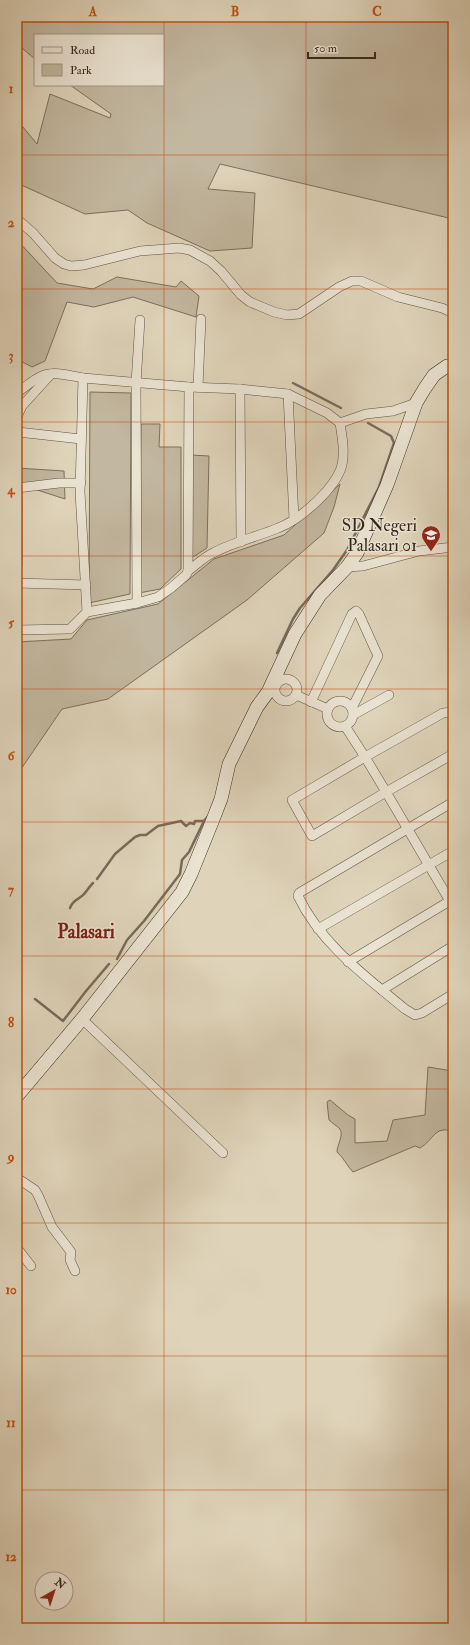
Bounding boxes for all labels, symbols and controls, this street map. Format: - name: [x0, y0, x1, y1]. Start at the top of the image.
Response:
- text: A: [88, 4, 98, 20]
- text: B: [231, 4, 239, 20]
- text: C: [372, 4, 382, 20]
- legend: [34, 34, 164, 86]
- scale bar: [308, 34, 375, 60]
- text: 50 m: [314, 41, 338, 56]
- text: Road: [70, 43, 95, 58]
- text: Park: [70, 63, 92, 78]
- text: 1: [9, 81, 14, 97]
- text: 2: [8, 215, 15, 231]
- text: 3: [9, 348, 14, 364]
- text: 4: [6, 482, 15, 498]
- place label: SD Negeri Palasari 01: [342, 515, 417, 556]
- school or university icon: SD Negeri Palasari 01: [420, 524, 442, 552]
- text: 5: [8, 615, 14, 631]
- text: 6: [8, 748, 16, 764]
- text: 7: [8, 882, 15, 898]
- district label: Palasari: [57, 920, 115, 944]
- text: 8: [8, 1015, 14, 1031]
- text: 9: [6, 1149, 15, 1165]
- text: 10: [5, 1282, 17, 1298]
- text: 11: [6, 1415, 16, 1431]
- text: 12: [5, 1549, 17, 1565]
- north arrow: [34, 1571, 74, 1611]
- text: N: [51, 1575, 69, 1592]

